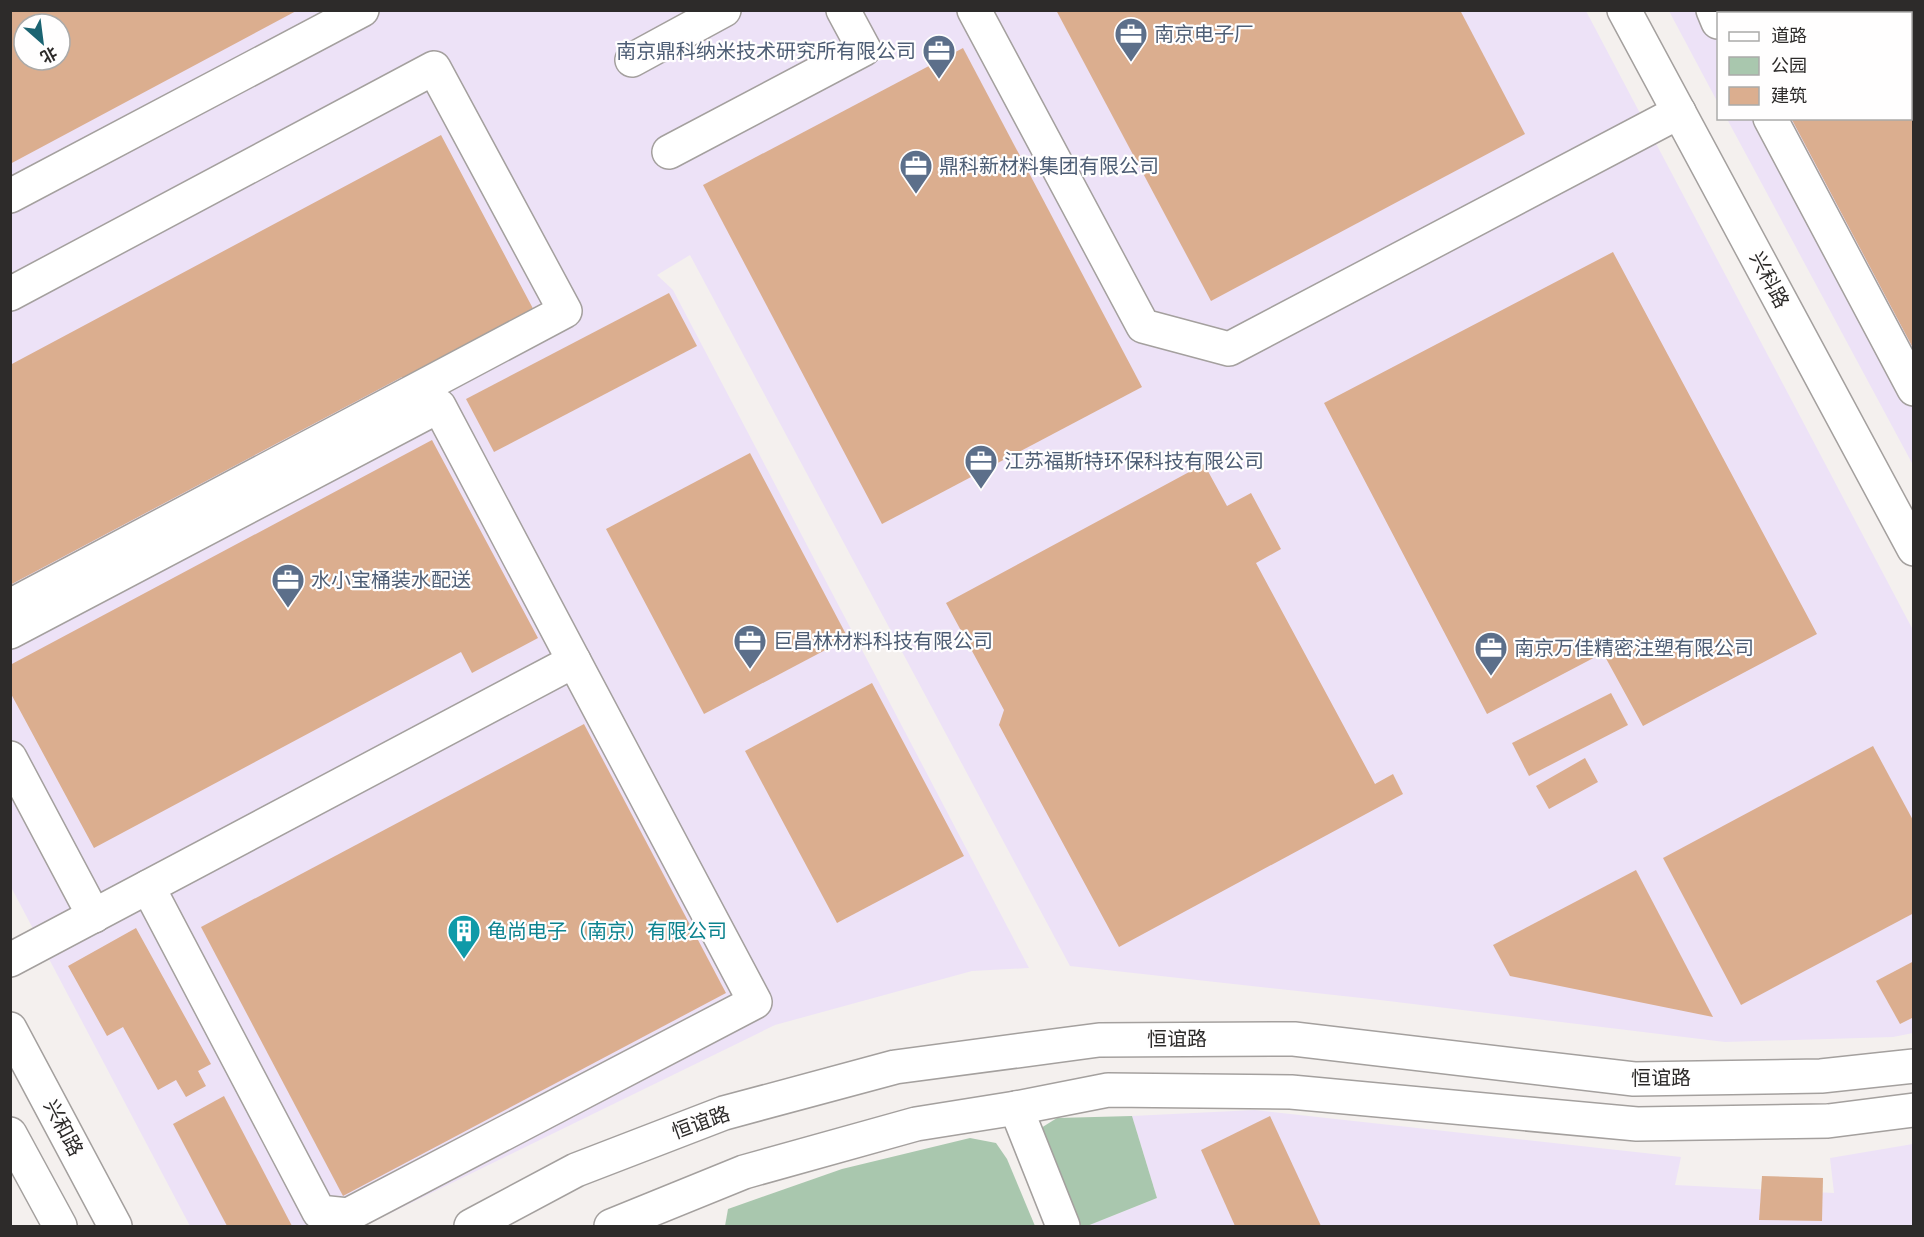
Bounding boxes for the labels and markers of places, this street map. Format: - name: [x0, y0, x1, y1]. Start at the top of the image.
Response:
- office icon: 南京电子厂: [1113, 16, 1149, 63]
- place label: 南京电子厂: [1154, 21, 1254, 48]
- office icon: 南京鼎科纳米技术研究所有限公司: [921, 33, 957, 80]
- place label: 南京鼎科纳米技术研究所有限公司: [616, 38, 916, 65]
- office icon: 鼎科新材料集团有限公司: [898, 148, 934, 195]
- place label: 鼎科新材料集团有限公司: [939, 153, 1159, 180]
- office icon: 江苏福斯特环保科技有限公司: [963, 443, 999, 490]
- place label: 江苏福斯特环保科技有限公司: [1004, 448, 1264, 475]
- office icon: 水小宝桶装水配送: [270, 562, 306, 609]
- place label: 水小宝桶装水配送: [311, 567, 471, 594]
- office icon: 巨昌林材料科技有限公司: [732, 623, 768, 670]
- place label: 巨昌林材料科技有限公司: [773, 628, 993, 655]
- office icon: 南京万佳精密注塑有限公司: [1473, 630, 1509, 677]
- place label: 南京万佳精密注塑有限公司: [1514, 635, 1754, 662]
- building icon: 龟尚电子（南京）有限公司: [446, 913, 482, 960]
- place label: 龟尚电子（南京）有限公司: [487, 918, 727, 945]

